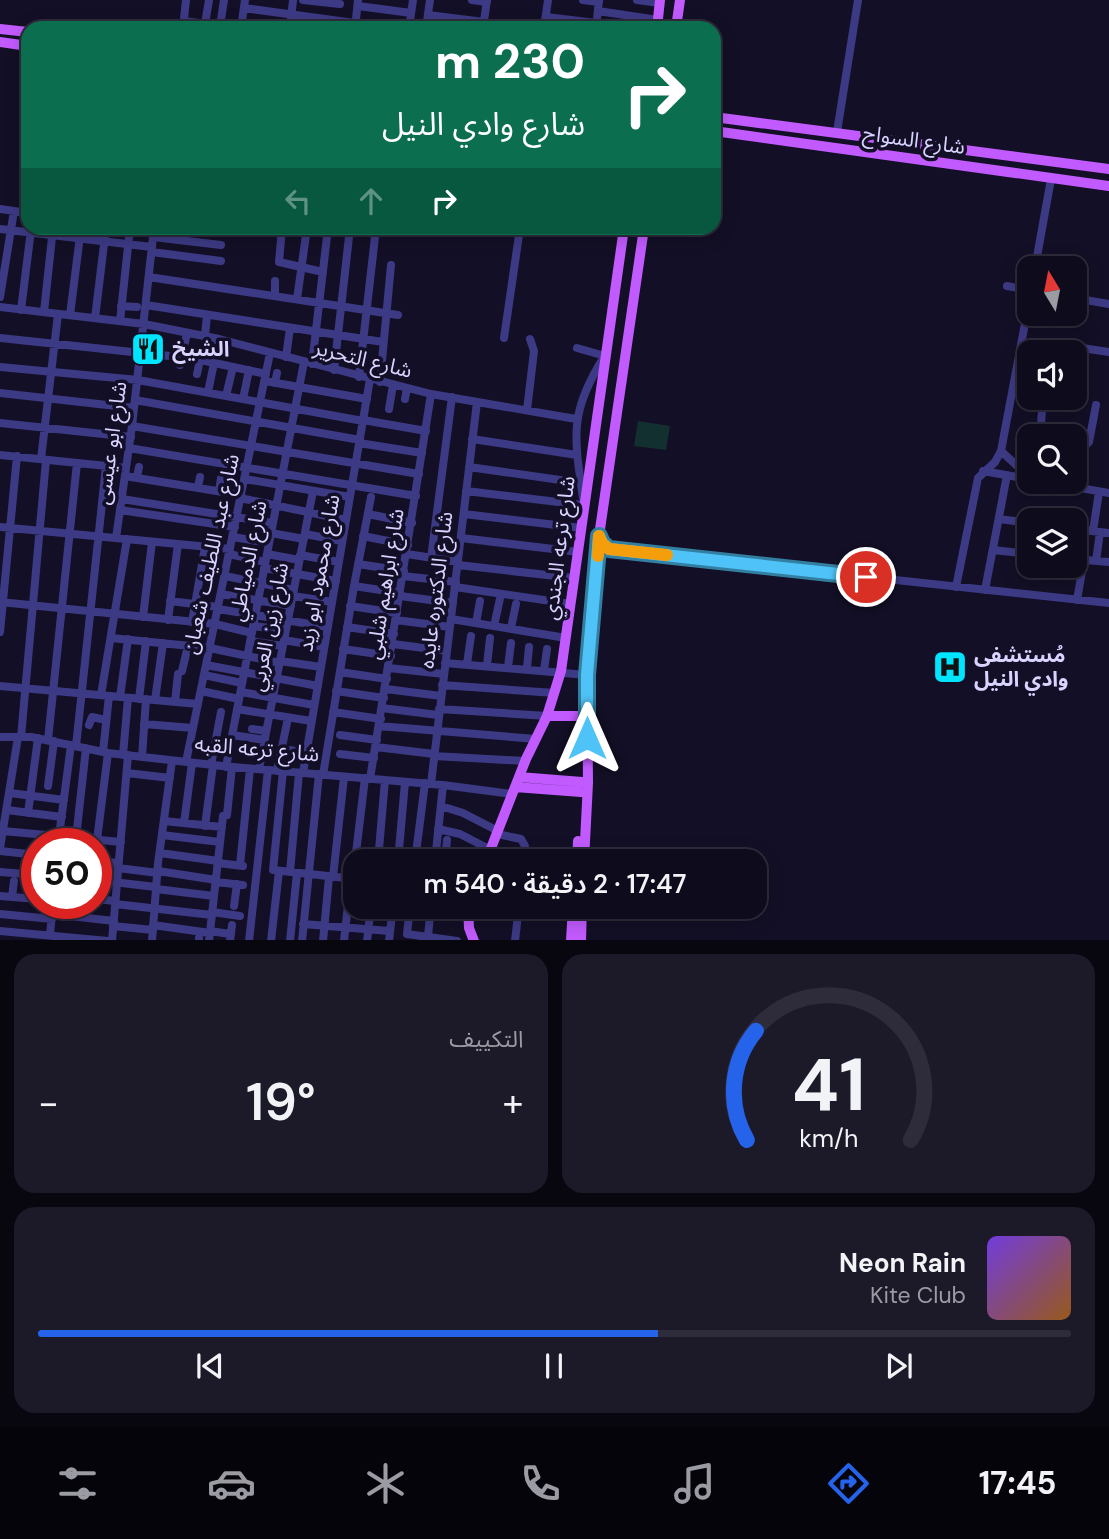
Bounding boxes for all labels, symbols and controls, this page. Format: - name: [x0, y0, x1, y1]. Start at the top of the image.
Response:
- text: 230 m: [435, 29, 585, 93]
- icon: right: [609, 49, 700, 140]
- text: شارع وادي النيل: [382, 103, 585, 145]
- street label: شارع السواح: [861, 119, 967, 162]
- icon: left: [279, 182, 317, 220]
- icon: ahead: [352, 182, 390, 220]
- icon: right: [425, 182, 463, 220]
- north arrow: [1017, 256, 1087, 326]
- map controls: [1017, 256, 1087, 578]
- restaurant icon: الشيخ: [129, 330, 167, 368]
- street label: شارع التحرير: [310, 333, 415, 386]
- place label: الشيخ: [172, 335, 229, 364]
- button: sound: [1017, 340, 1087, 410]
- street label: شارع ابو عيسى: [88, 379, 135, 507]
- button: search: [1017, 424, 1087, 494]
- street label: شارع عبد اللطيف شعبان: [176, 451, 247, 657]
- street label: شارع ترعه الجندي: [536, 474, 584, 622]
- street label: شارع محمود ابو زيد: [291, 492, 348, 654]
- street label: شارع الدمياطي: [223, 498, 275, 624]
- street label: شارع ابراهيم شلبي: [359, 506, 413, 662]
- button: layers: [1017, 508, 1087, 578]
- street label: شارع الدكتوره عايده: [412, 510, 461, 670]
- pin: [836, 547, 896, 607]
- icon: arrive: [847, 558, 885, 596]
- street label: شارع زين العربي: [243, 560, 297, 694]
- place label: مُستشفى وادي النيل: [974, 641, 1068, 696]
- hospital icon: مُستشفى وادي النيل: [931, 648, 969, 686]
- position arrow: [550, 701, 624, 775]
- street label: شارع ترعه القبه: [193, 730, 321, 769]
- speed limit sign: 50: [21, 828, 112, 919]
- text: 17:47 · 2 دقيقة · 540 m: [423, 867, 687, 901]
- text: التكييف: [449, 1024, 524, 1054]
- text: 41: [791, 1038, 865, 1133]
- text: 19°: [246, 1068, 316, 1136]
- text: −: [38, 1078, 59, 1128]
- text: +: [503, 1078, 523, 1128]
- text: km/h: [799, 1121, 858, 1154]
- text: Neon Rain: [839, 1246, 966, 1280]
- text: Kite Club: [870, 1280, 966, 1310]
- icon: previous: [191, 1347, 229, 1385]
- icon: pause: [535, 1347, 573, 1385]
- icon: next: [880, 1347, 918, 1385]
- icon: filters: [53, 1459, 102, 1508]
- icon: car: [207, 1459, 256, 1508]
- icon: climate: [361, 1459, 410, 1508]
- icon: phone: [516, 1459, 565, 1508]
- icon: music: [670, 1459, 719, 1508]
- icon: directions: [824, 1459, 873, 1508]
- text: 17:45: [979, 1462, 1056, 1504]

